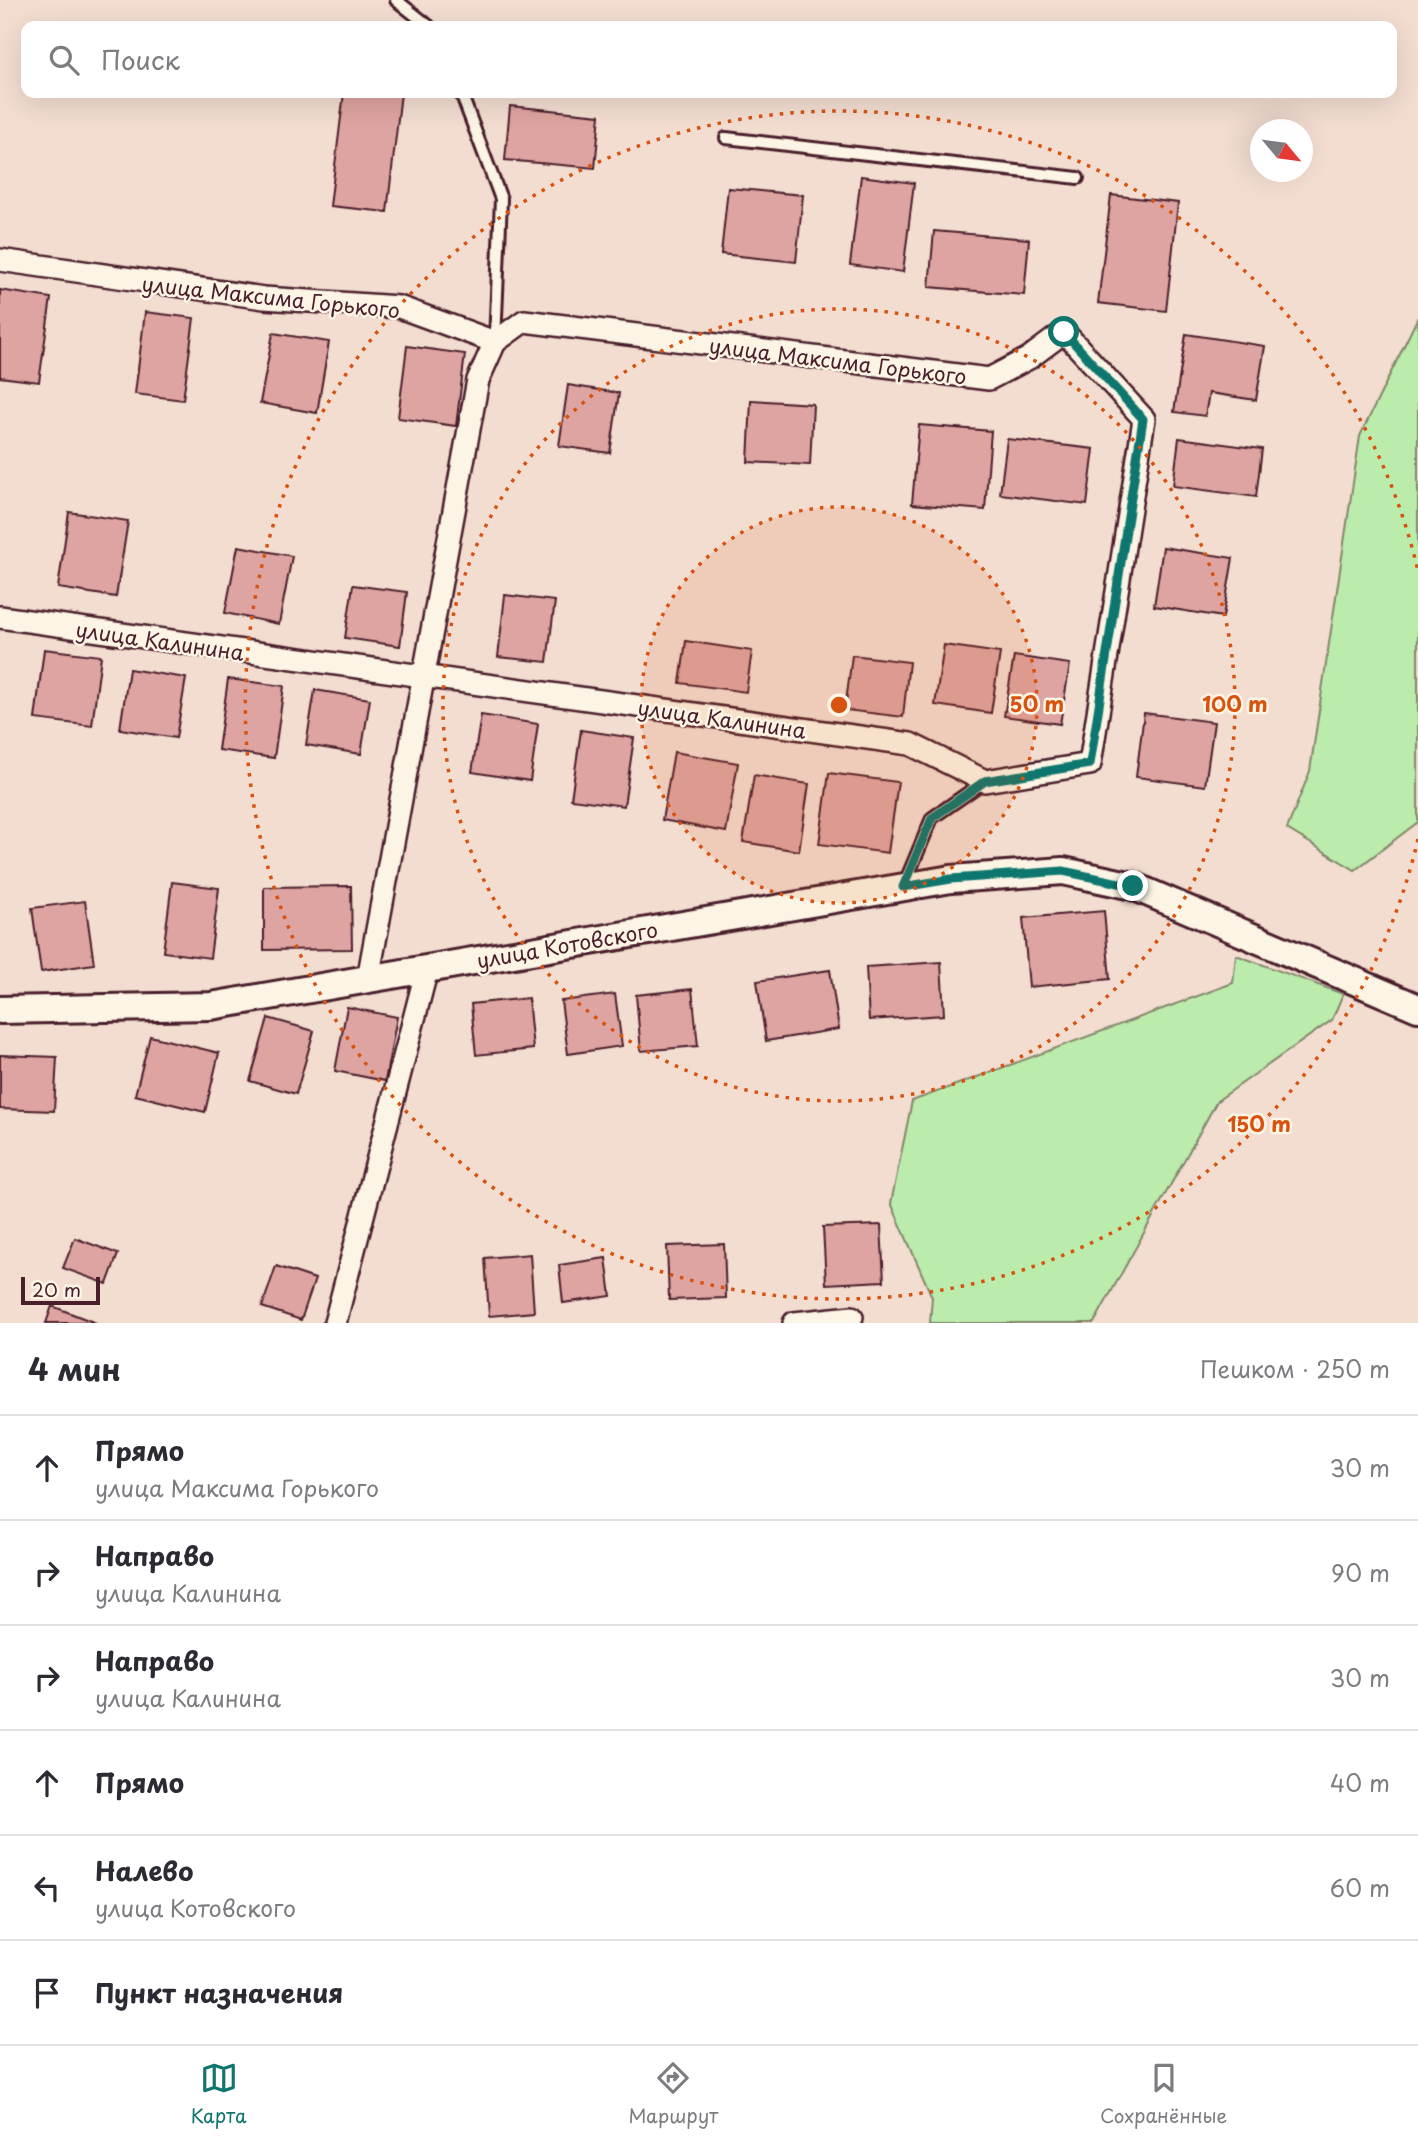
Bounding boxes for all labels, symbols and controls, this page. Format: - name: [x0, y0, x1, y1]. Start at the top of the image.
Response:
- search box: [21, 21, 1397, 98]
- text: Поиск: [101, 40, 180, 79]
- icon: search: [45, 41, 83, 79]
- north arrow: [1250, 119, 1313, 182]
- street label: улица Максима Горького: [140, 267, 402, 325]
- route start: [1048, 316, 1079, 347]
- street label: улица Максима Горького: [707, 328, 969, 392]
- street label: улица Калинина: [74, 612, 247, 668]
- text: 50 m: [1010, 687, 1064, 719]
- text: 100 m: [1202, 687, 1268, 719]
- street label: улица Калинина: [636, 690, 809, 746]
- centre of rings: [827, 693, 851, 717]
- route end: [1117, 870, 1148, 901]
- street label: улица Котовского: [474, 912, 660, 976]
- text: 150 m: [1227, 1107, 1291, 1139]
- scale bar: [21, 1274, 100, 1306]
- text: 20 m: [32, 1275, 81, 1303]
- text: 4 мин: [28, 1346, 121, 1391]
- text: Пешком · 250 m: [1200, 1351, 1390, 1386]
- text: Прямо: [95, 1431, 184, 1470]
- icon: ahead: [28, 1449, 66, 1487]
- text: 30 m: [1329, 1450, 1390, 1485]
- text: улица Максима Горького: [95, 1470, 379, 1505]
- text: Направо: [95, 1536, 214, 1575]
- icon: right: [28, 1554, 66, 1592]
- text: 90 m: [1331, 1555, 1390, 1590]
- text: улица Калинина: [95, 1575, 281, 1610]
- text: Направо: [95, 1641, 214, 1680]
- icon: right: [28, 1659, 66, 1697]
- text: 30 m: [1329, 1660, 1390, 1695]
- text: улица Калинина: [95, 1680, 281, 1715]
- text: Прямо: [95, 1763, 184, 1802]
- icon: ahead: [28, 1764, 66, 1802]
- text: 40 m: [1330, 1765, 1390, 1800]
- text: Налево: [95, 1851, 193, 1890]
- icon: left: [28, 1869, 66, 1907]
- text: 60 m: [1330, 1870, 1390, 1905]
- text: улица Котовского: [95, 1890, 296, 1925]
- text: Пункт назначения: [95, 1973, 343, 2012]
- icon: arrive: [28, 1974, 66, 2012]
- tab: Карта: [191, 2059, 247, 2129]
- tab: Маршрут: [628, 2059, 718, 2129]
- tab: Сохранённые: [1100, 2059, 1227, 2129]

